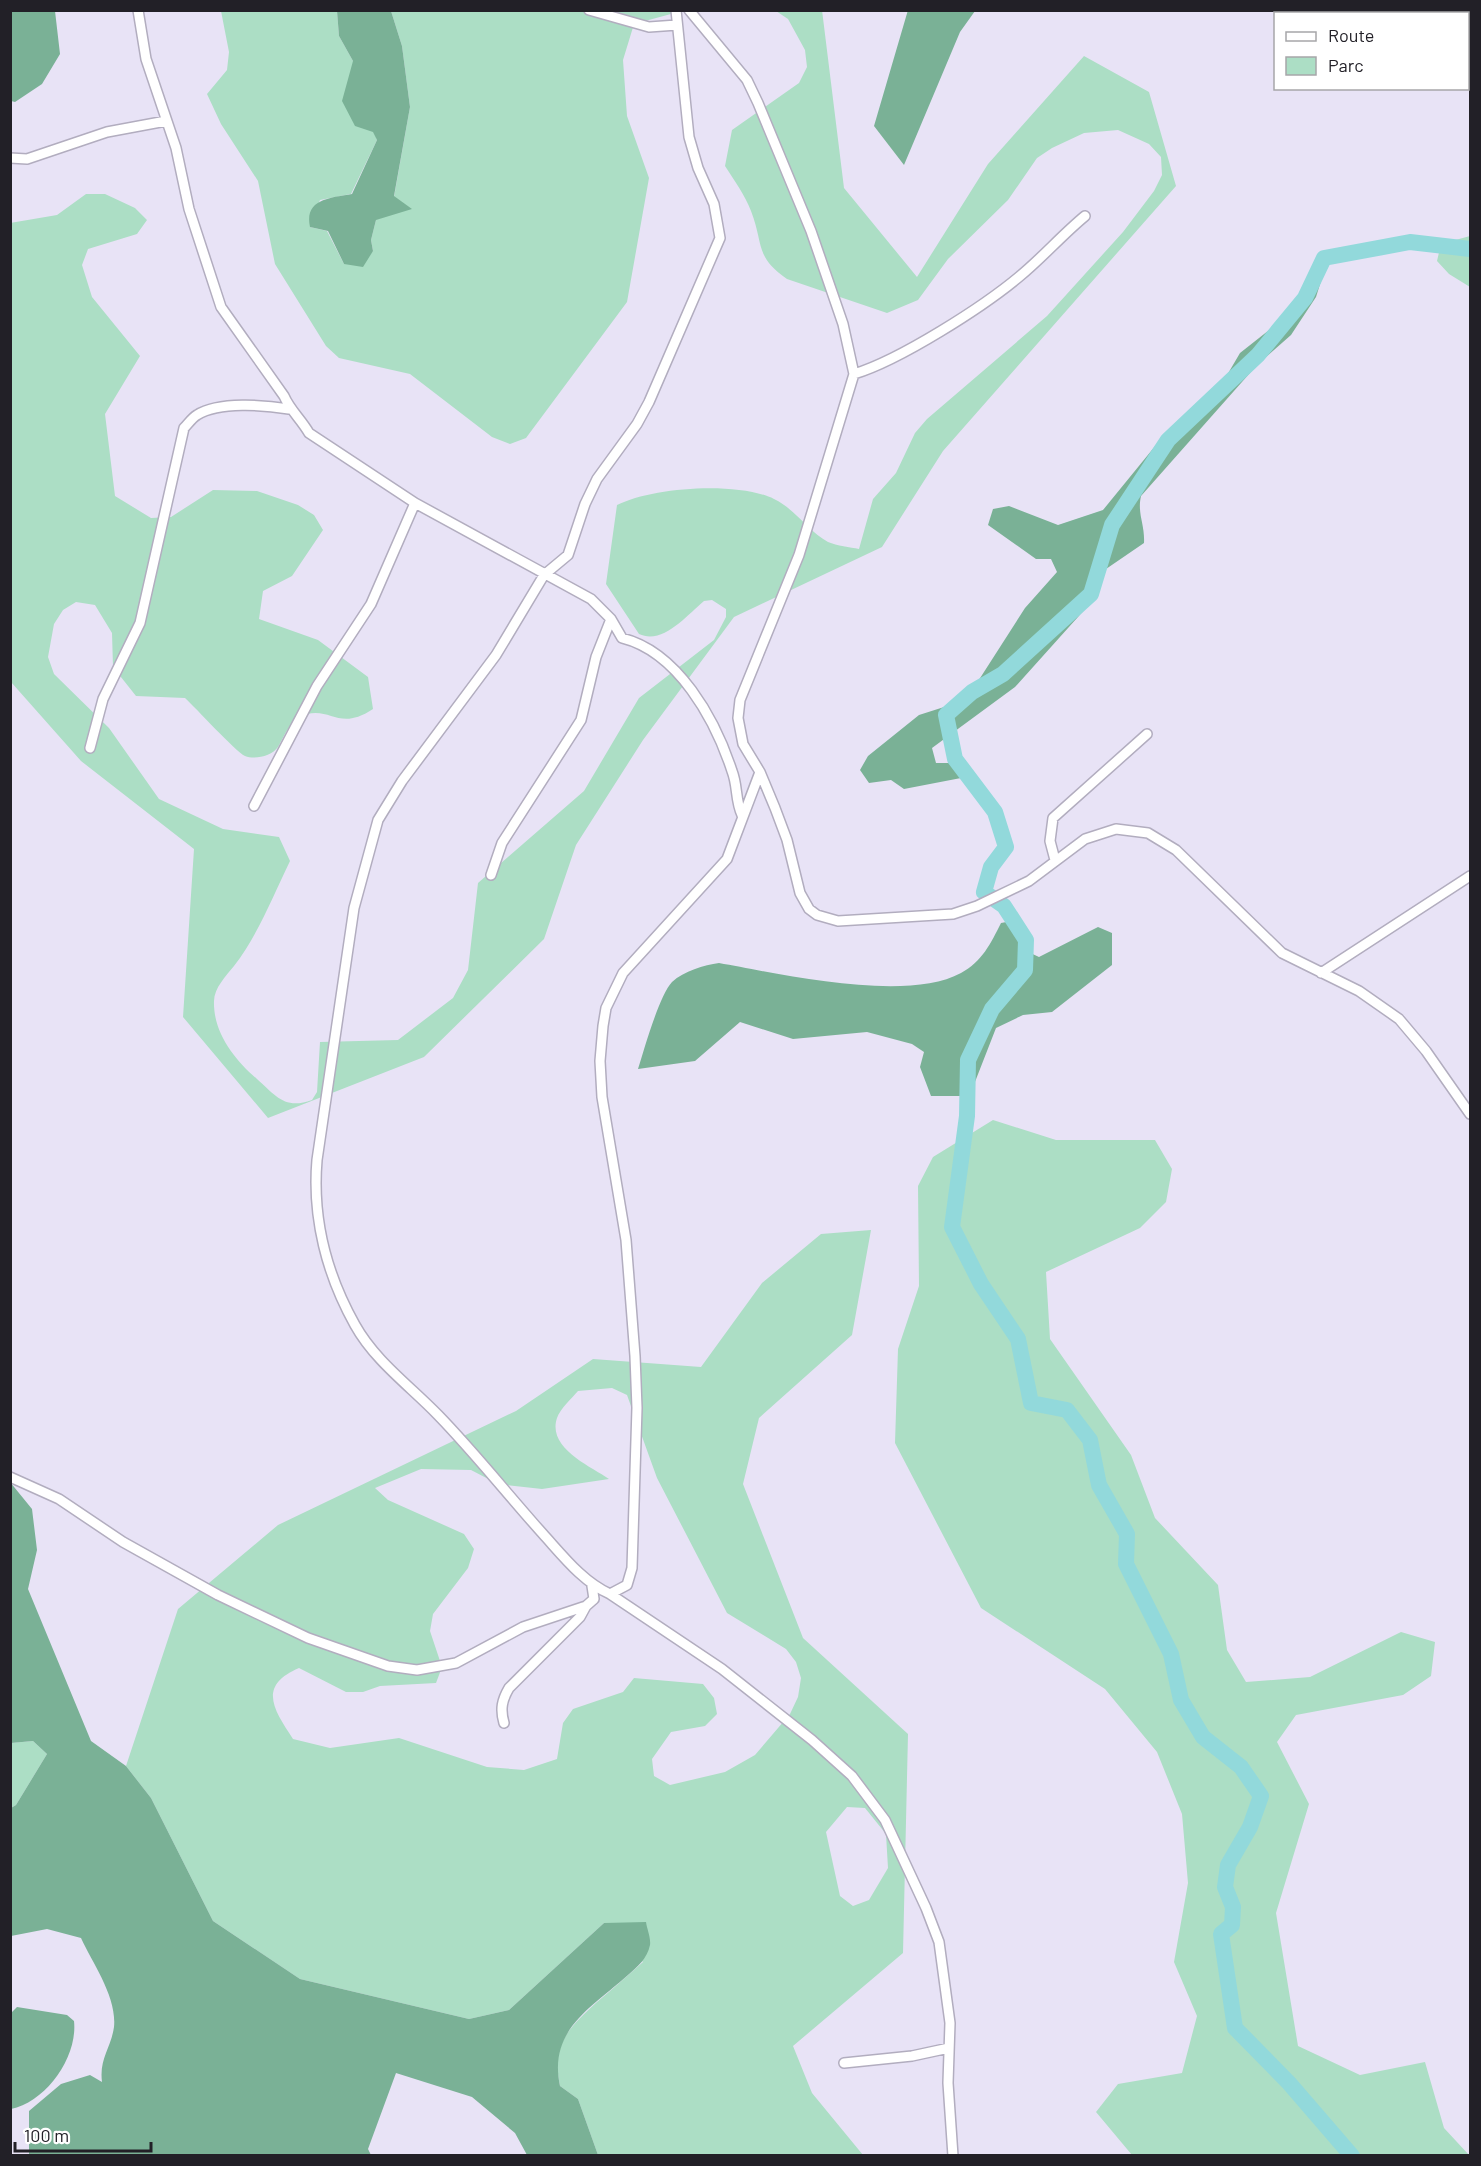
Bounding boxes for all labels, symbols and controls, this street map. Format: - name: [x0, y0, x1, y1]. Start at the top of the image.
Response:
- legend: [1274, 12, 1469, 90]
- text: Route: [1328, 24, 1374, 46]
- text: Parc: [1328, 54, 1364, 76]
- scale bar: [15, 2115, 152, 2153]
- text: 100 m: [24, 2124, 69, 2146]

